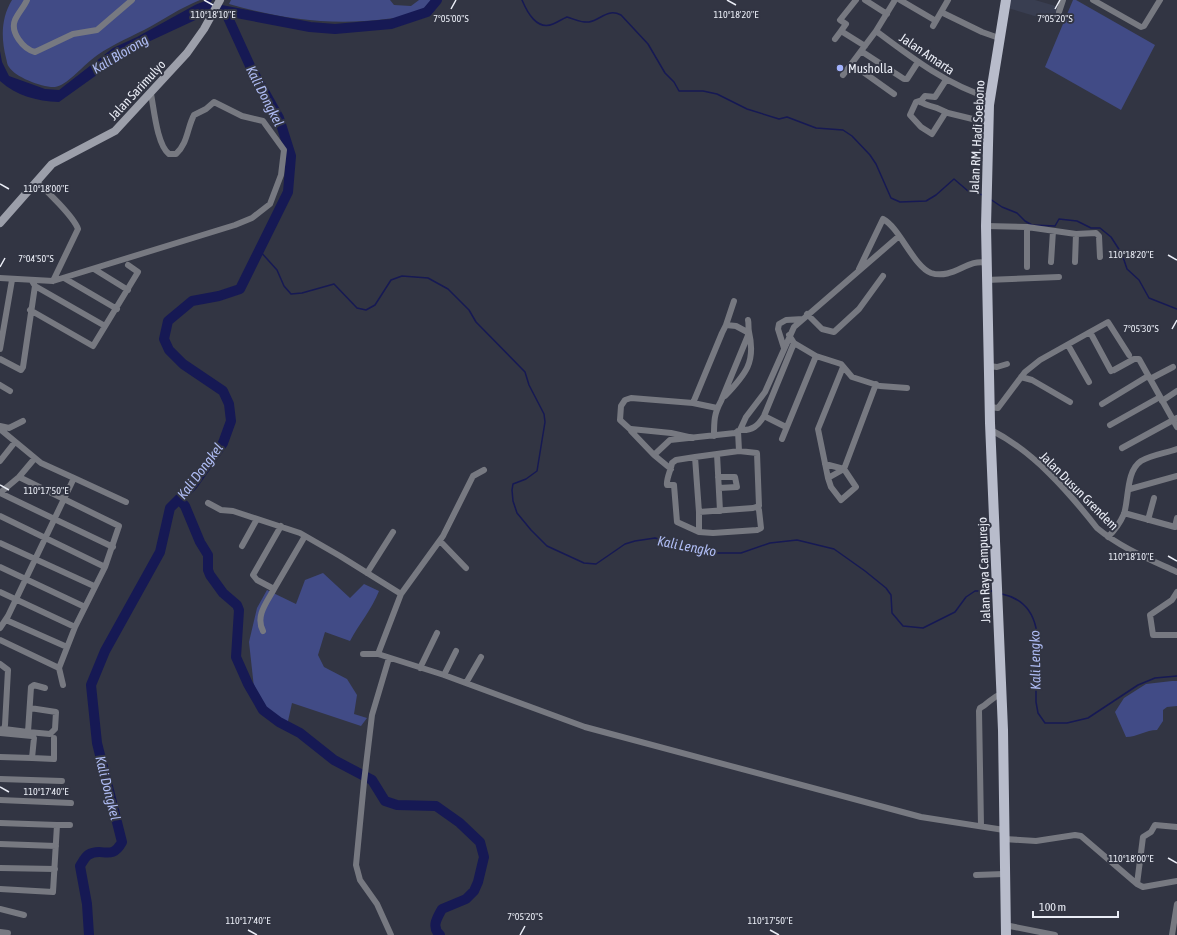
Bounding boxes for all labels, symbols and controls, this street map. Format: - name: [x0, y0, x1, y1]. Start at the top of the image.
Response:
- text: 110°18'10"E: [191, 9, 236, 20]
- text: 110°18'20"E: [714, 9, 759, 20]
- text: 7°05'00"S: [433, 13, 469, 24]
- text: 7°05'20"S: [1037, 13, 1073, 24]
- street label: Jalan Amarta: [897, 30, 957, 78]
- water label: Kali Blorong: [89, 31, 151, 77]
- street label: Jalan Sarimulyo: [105, 57, 169, 123]
- place label: Musholla: [848, 61, 893, 76]
- water label: Kali Dongkel: [243, 63, 287, 129]
- marker: Musholla: [835, 63, 845, 73]
- street label: Jalan RM. Hadi Soebono: [967, 80, 987, 194]
- text: 110°18'00"E: [24, 183, 69, 194]
- text: 110°18'20"E: [1109, 249, 1154, 260]
- text: 7°04'50"S: [18, 253, 54, 264]
- text: 7°05'30"S: [1123, 323, 1159, 334]
- water label: Kali Dongkel: [174, 440, 226, 502]
- street label: Jalan Dusun Grendem: [1037, 449, 1121, 533]
- text: 110°17'50"E: [24, 485, 69, 496]
- street label: Jalan Raya Campurejo: [975, 517, 993, 623]
- water label: Kali Lengko: [656, 532, 718, 560]
- text: 110°18'10"E: [1109, 551, 1154, 562]
- water label: Kali Lengko: [1026, 630, 1044, 690]
- water label: Kali Dongkel: [92, 754, 124, 822]
- text: 110°17'40"E: [24, 786, 69, 797]
- text: 110°18'00"E: [1109, 853, 1154, 864]
- scale bar: [1033, 893, 1118, 919]
- text: 100 m: [1039, 900, 1066, 914]
- text: 7°05'20"S: [507, 911, 543, 922]
- text: 110°17'40"E: [226, 915, 271, 926]
- text: 110°17'50"E: [748, 915, 793, 926]

